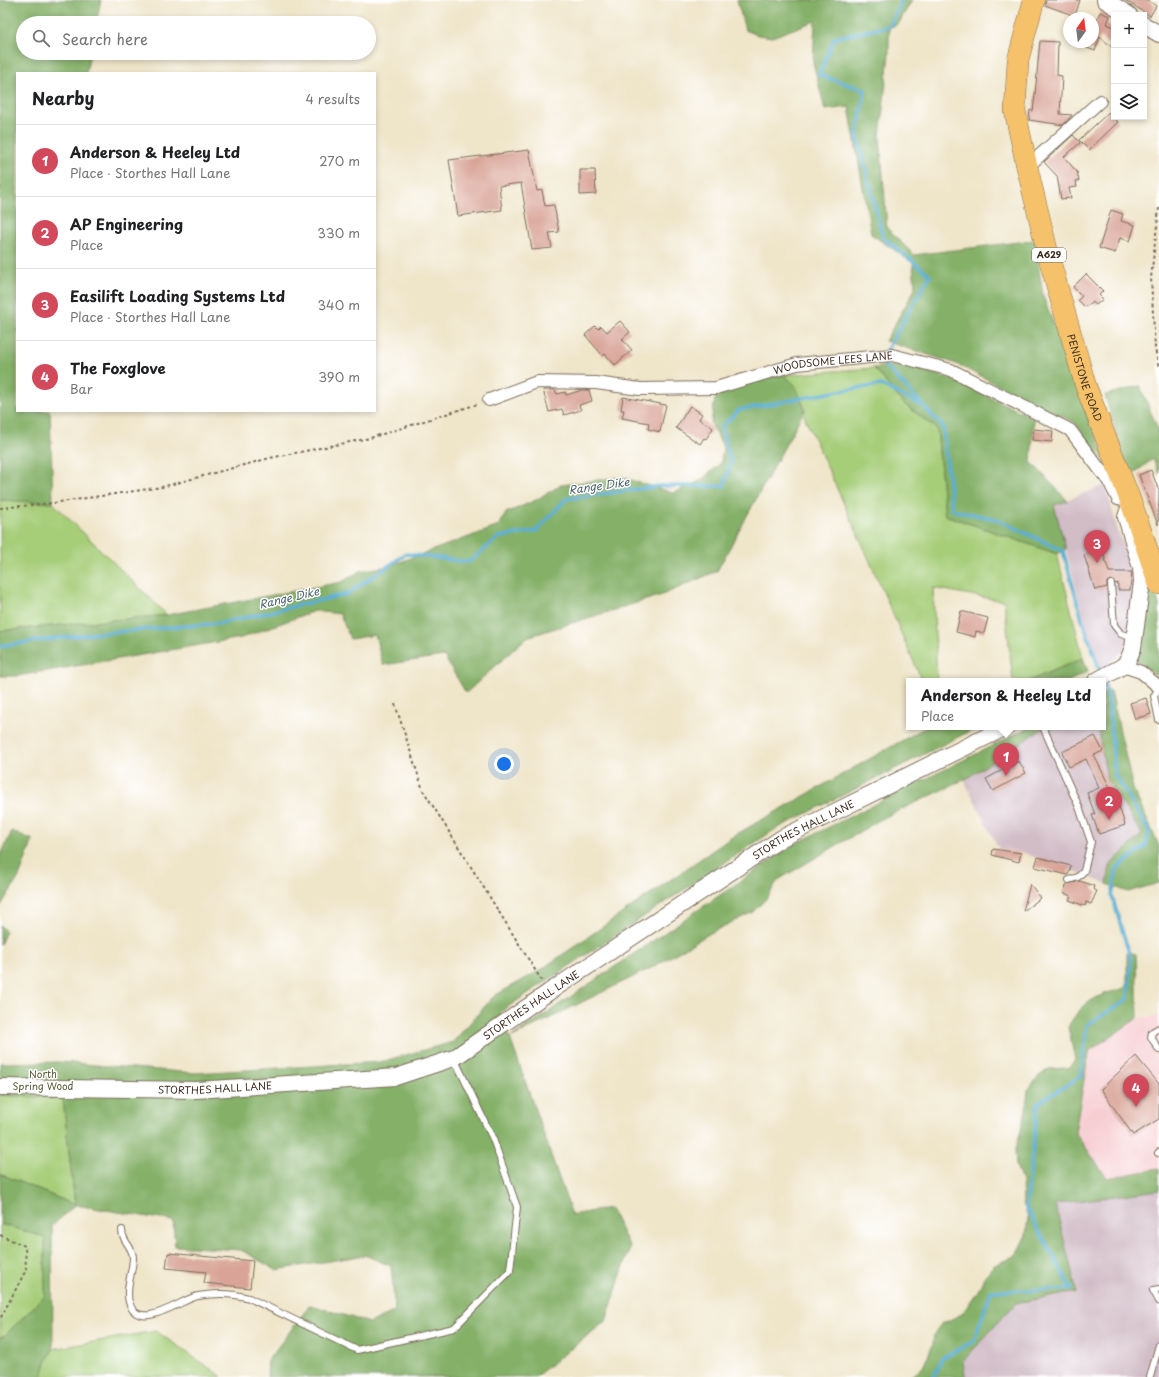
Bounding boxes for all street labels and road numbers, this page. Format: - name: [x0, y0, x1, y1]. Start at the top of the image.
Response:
- road number: A629: [1032, 248, 1066, 262]
- street label: PENISTONE ROAD: [1064, 332, 1107, 424]
- street label: WOODSOME LEES LANE: [771, 347, 893, 378]
- street label: STORTHES HALL LANE: [749, 795, 856, 863]
- street label: STORTHES HALL LANE: [479, 966, 582, 1043]
- street label: STORTHES HALL LANE: [158, 1077, 272, 1097]

